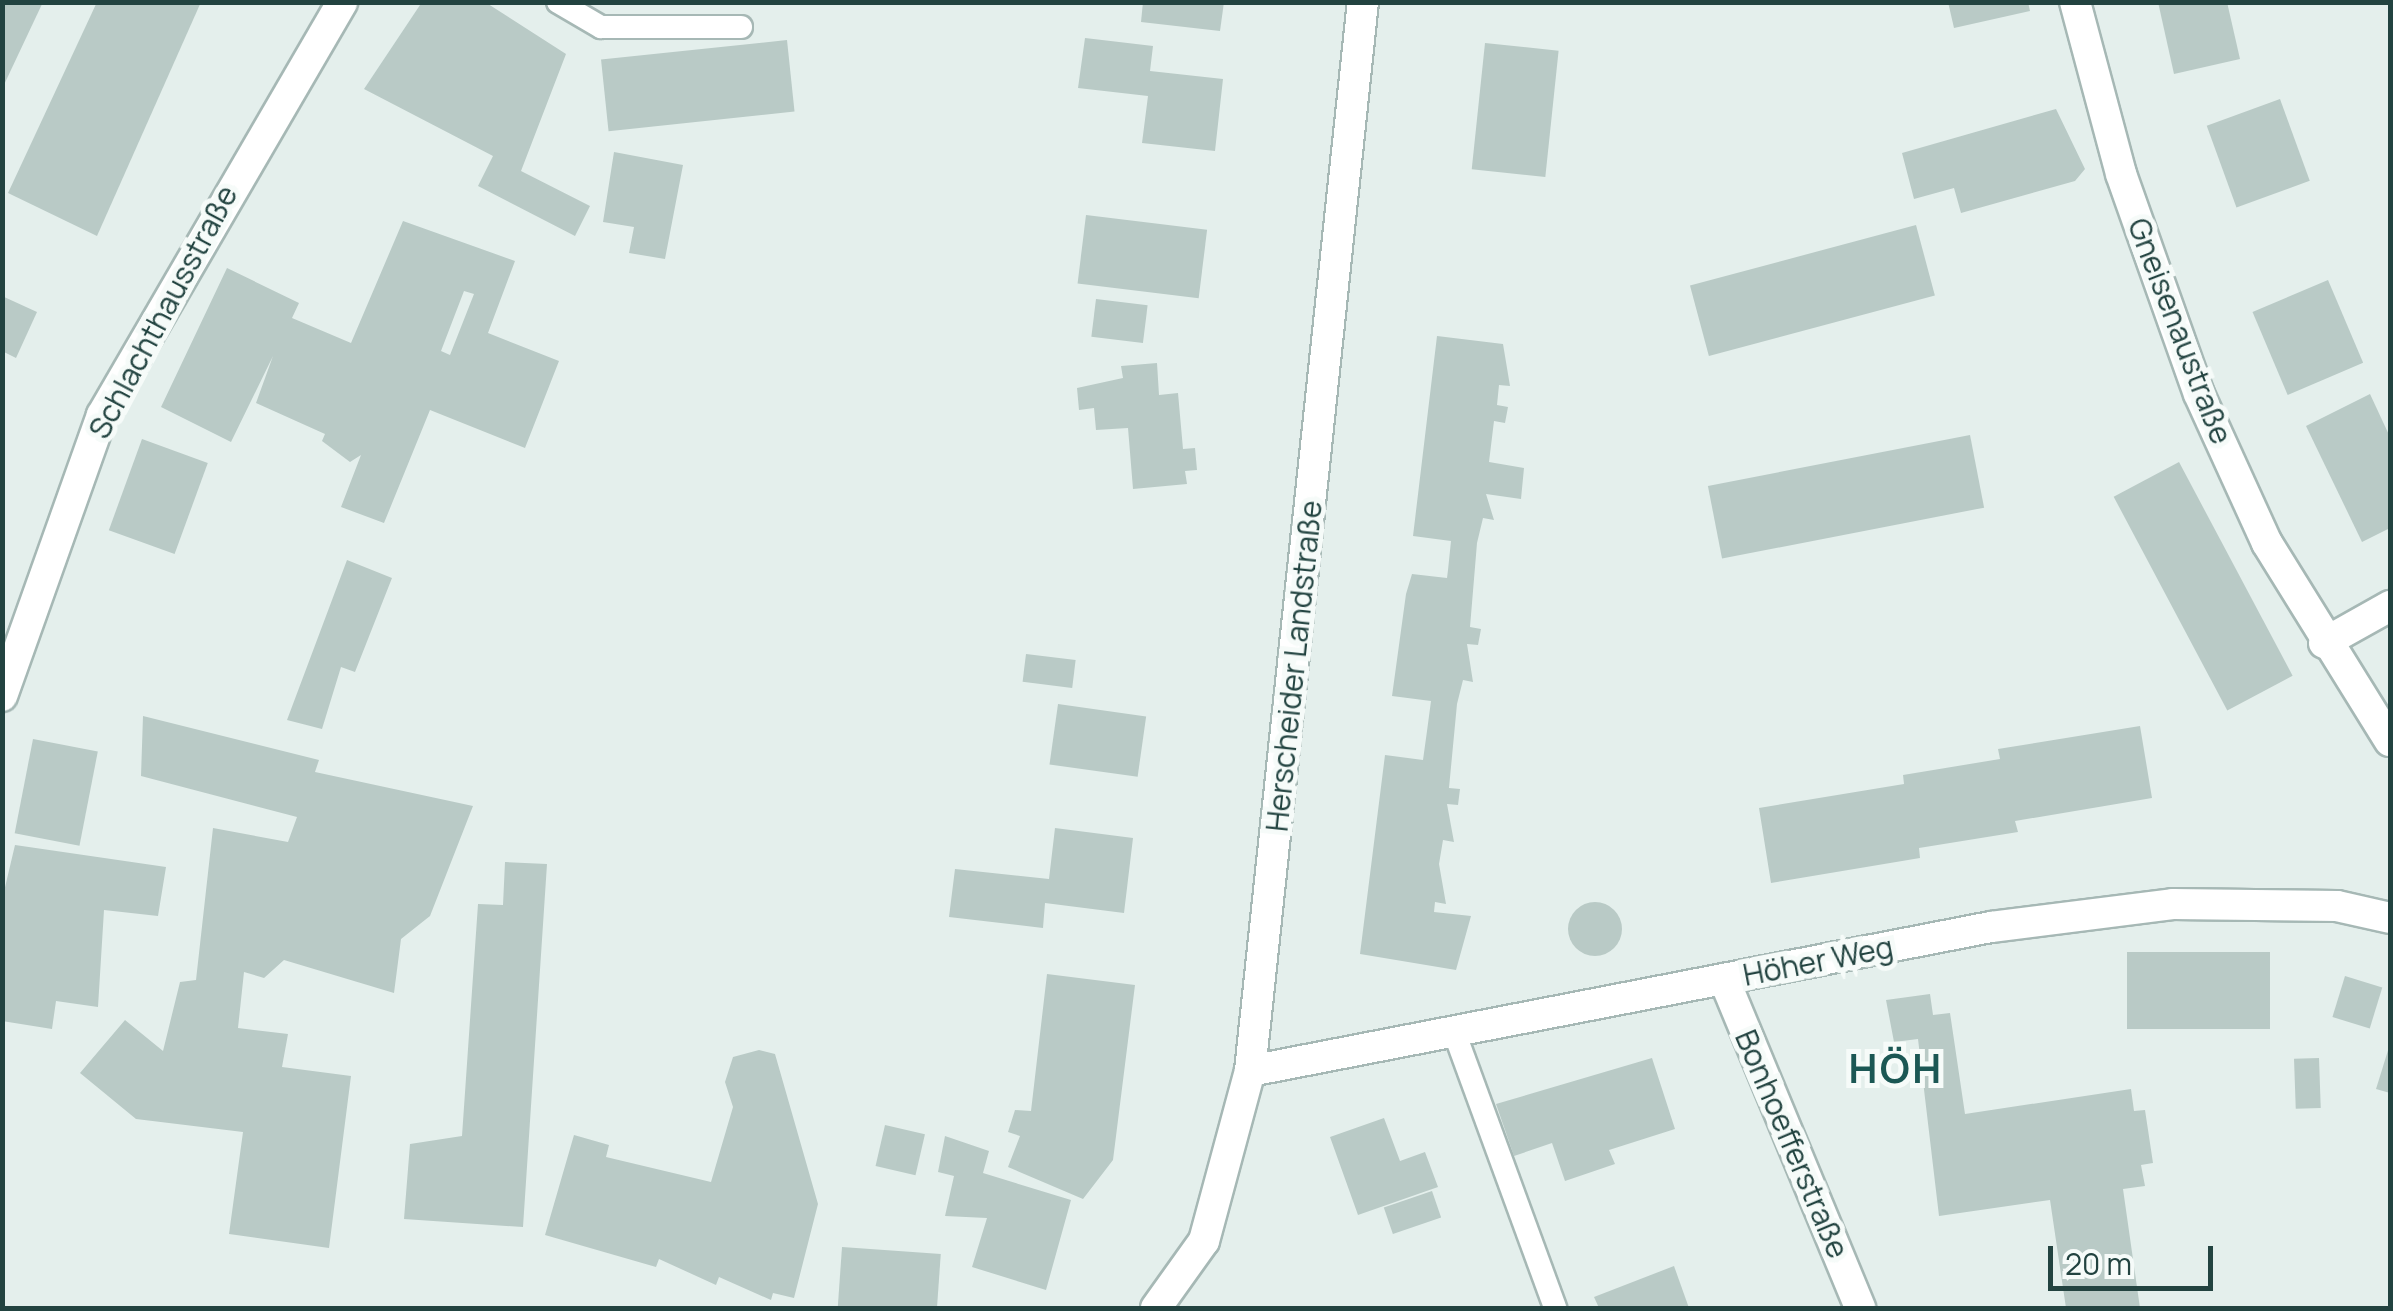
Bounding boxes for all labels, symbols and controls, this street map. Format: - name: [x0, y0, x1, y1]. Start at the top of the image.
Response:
- street label: Schlachthausstraße: [81, 179, 245, 445]
- street label: Gneisenaustraße: [2120, 213, 2240, 449]
- street label: Herscheider Landstraße: [1259, 499, 1329, 833]
- street label: Höher Weg: [1740, 929, 1896, 993]
- street label: Bonhoefferstraße: [1728, 1025, 1856, 1263]
- district label: HÖH: [1848, 1044, 1944, 1092]
- scale bar: [2053, 1226, 2218, 1288]
- text: 20 m: [2065, 1243, 2132, 1284]

